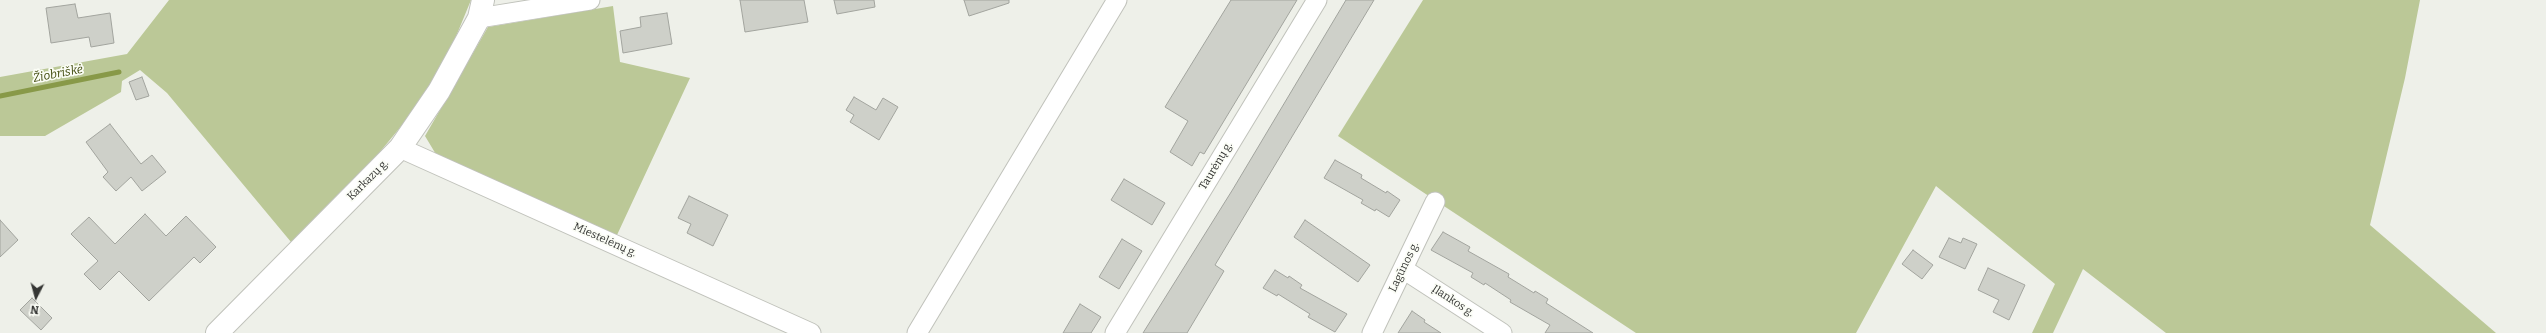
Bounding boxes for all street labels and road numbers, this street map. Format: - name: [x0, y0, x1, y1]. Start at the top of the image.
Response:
- street label: Taurėnų g.: [1197, 140, 1235, 192]
- street label: Karkazų g.: [345, 157, 391, 203]
- street label: Miestelėnų g.: [571, 220, 639, 260]
- street label: Lagūnos g.: [1386, 240, 1422, 294]
- street label: Įlankos g.: [1429, 282, 1477, 320]

